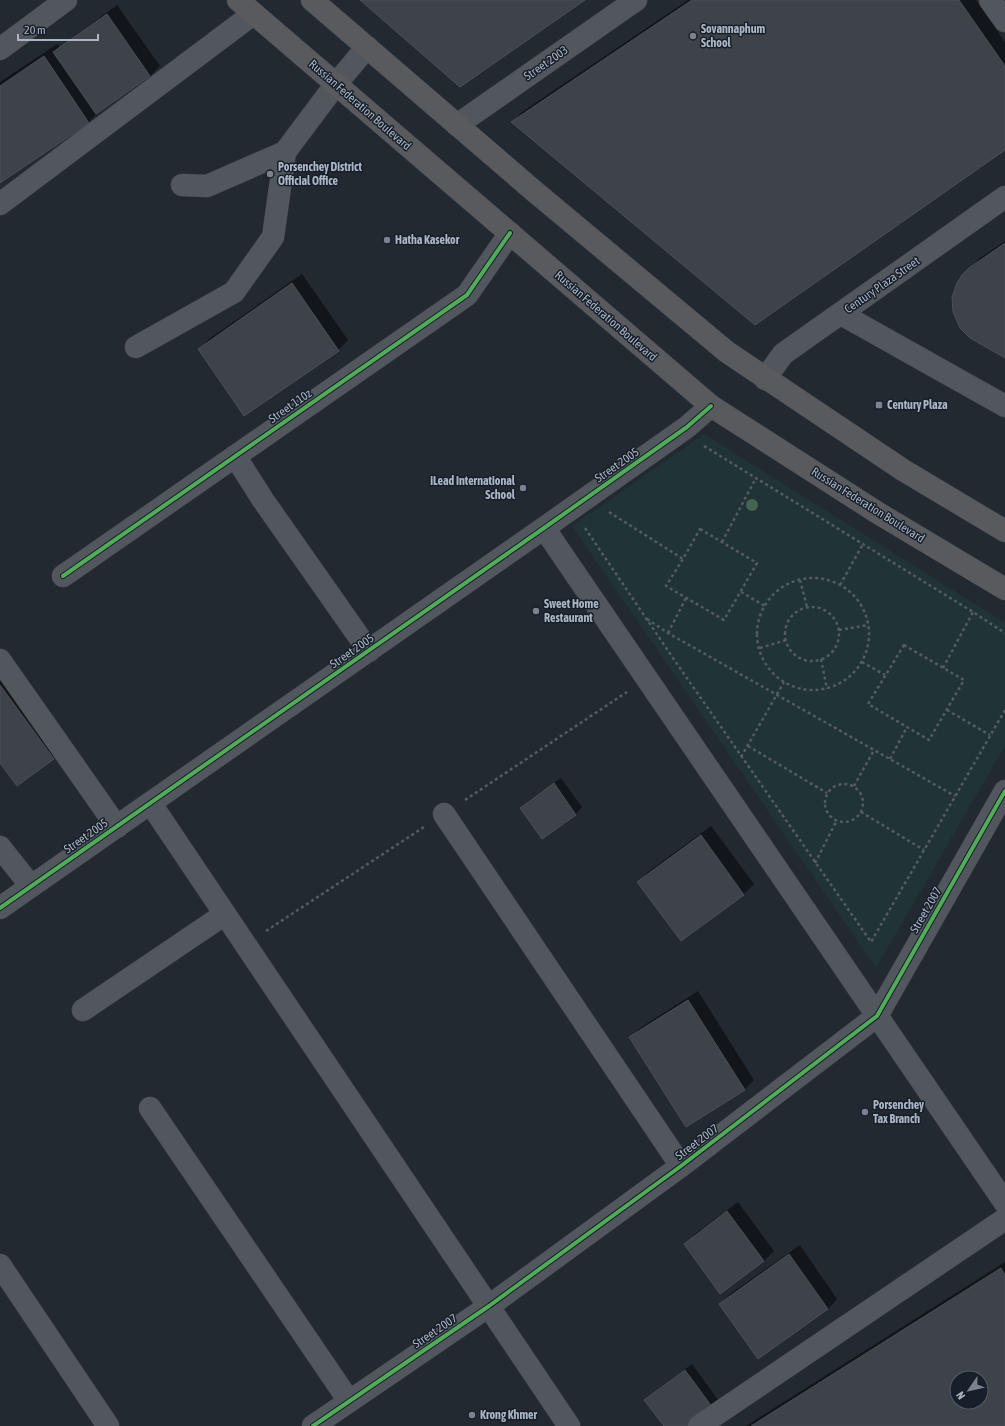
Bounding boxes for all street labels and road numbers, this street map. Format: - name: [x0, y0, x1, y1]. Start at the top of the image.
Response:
- street label: Street 2003: [521, 43, 571, 83]
- street label: Russian Federation Boulevard: [306, 57, 414, 153]
- street label: Century Plaza Street: [842, 254, 923, 316]
- street label: Russian Federation Boulevard: [552, 268, 660, 364]
- street label: Street 110z: [266, 386, 315, 426]
- street label: Street 2005: [592, 445, 642, 485]
- street label: Russian Federation Boulevard: [809, 464, 927, 546]
- street label: Street 2005: [327, 631, 377, 671]
- street label: Street 2005: [61, 816, 111, 856]
- street label: Street 2007: [907, 884, 945, 935]
- street label: Street 2007: [673, 1121, 722, 1163]
- street label: Street 2007: [410, 1311, 460, 1351]

